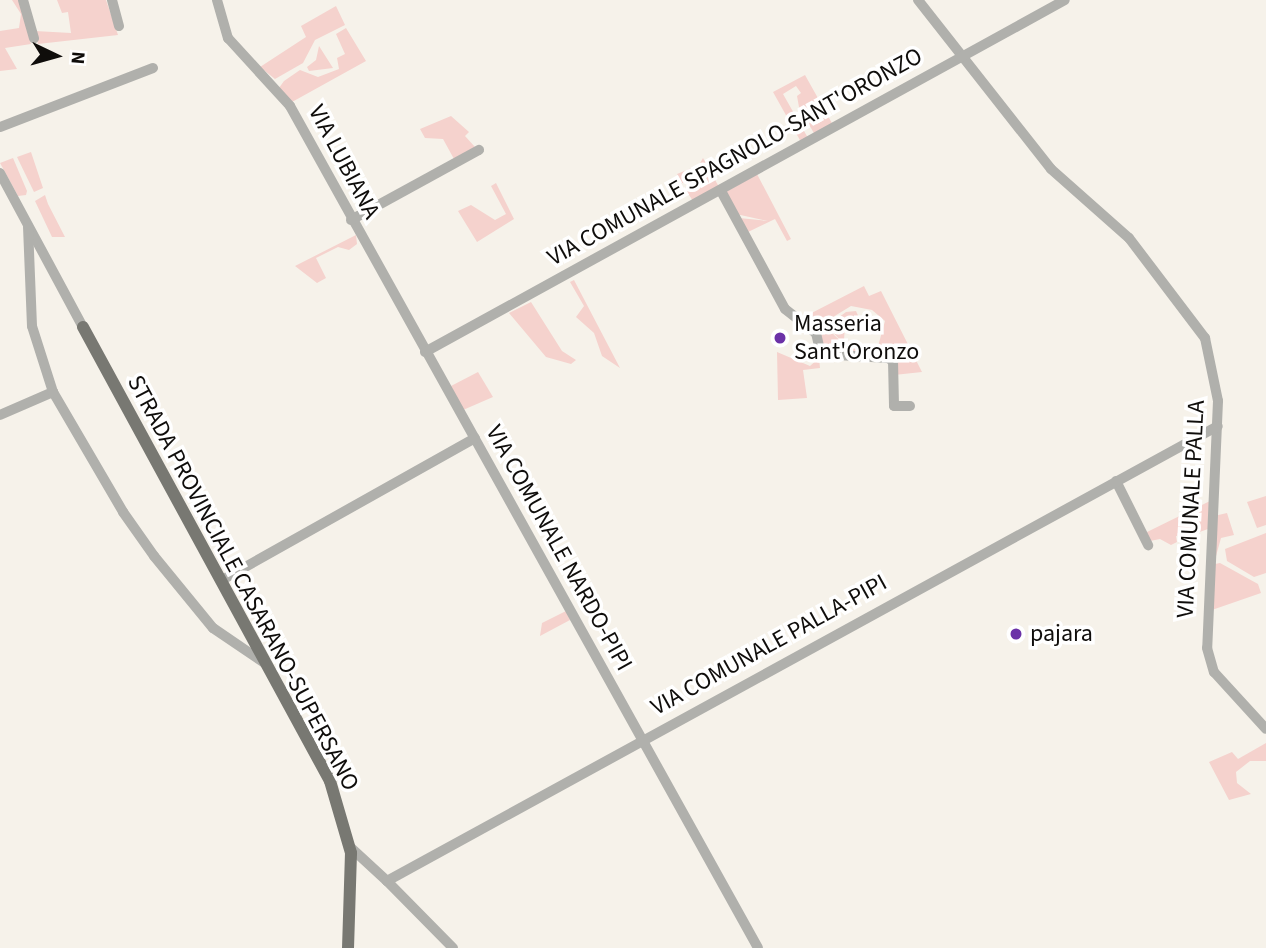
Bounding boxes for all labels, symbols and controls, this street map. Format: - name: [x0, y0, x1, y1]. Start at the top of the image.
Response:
- north arrow: [21, 21, 91, 91]
- street label: VIA COMUNALE SPAGNOLO-SANT'ORONZO: [543, 42, 927, 272]
- text: N: [63, 50, 91, 65]
- street label: VIA LUBIANA: [302, 100, 386, 224]
- place label: Masseria Sant'Oronzo: [794, 310, 919, 366]
- marker: Masseria Sant'Oronzo: [772, 330, 788, 346]
- street label: STRADA PROVINCIALE CASARANO-SUPERSANO: [121, 370, 365, 796]
- street label: VIA COMUNALE PALLA: [1171, 399, 1211, 619]
- street label: VIA COMUNALE NARDO-PIPI: [479, 420, 639, 676]
- street label: VIA COMUNALE PALLA-PIPI: [646, 568, 892, 722]
- place label: pajara: [1030, 620, 1093, 648]
- marker: pajara: [1008, 626, 1024, 642]

